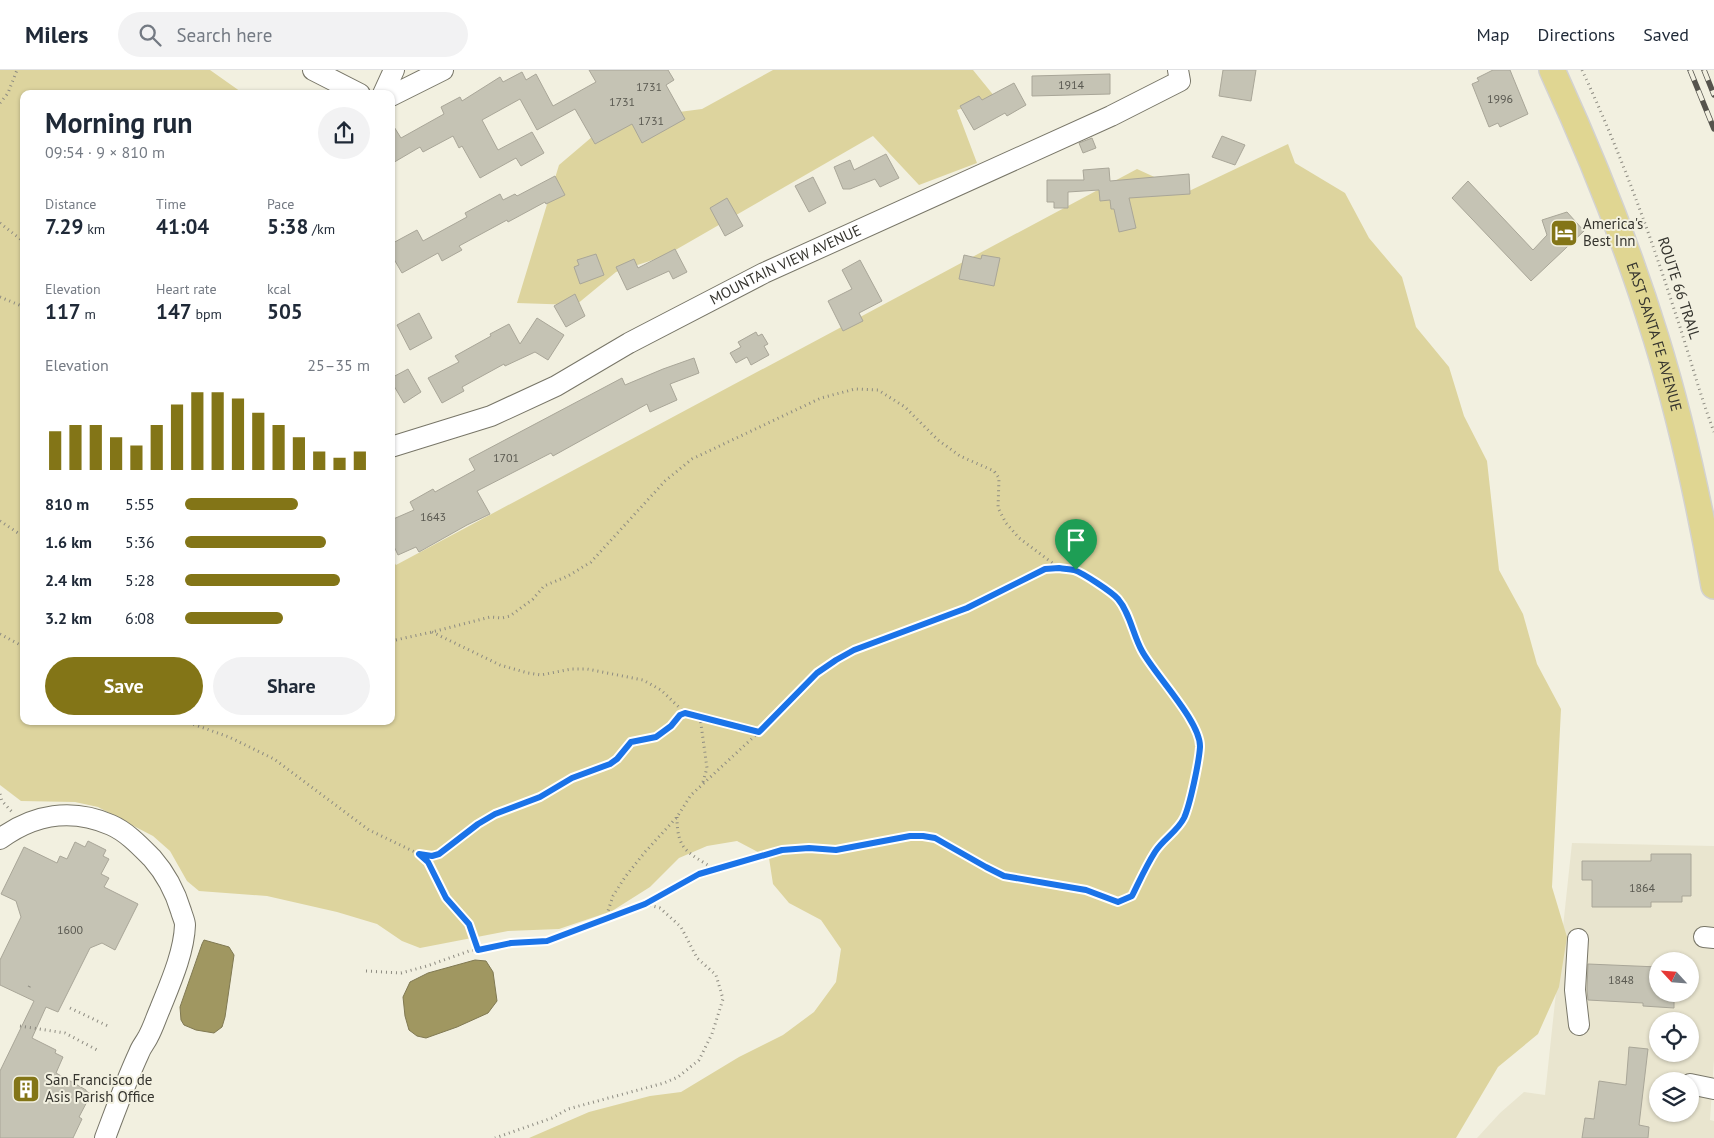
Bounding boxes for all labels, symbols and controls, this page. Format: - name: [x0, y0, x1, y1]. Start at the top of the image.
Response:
- search box: [118, 12, 468, 57]
- text: Milers: [25, 19, 88, 50]
- icon: search: [136, 21, 164, 49]
- text: Search here: [176, 23, 272, 47]
- text: Map: [1477, 23, 1509, 46]
- text: Directions: [1537, 23, 1615, 46]
- text: Saved: [1643, 23, 1689, 46]
- house number: 1914: [1058, 77, 1085, 92]
- house number: 1731: [636, 79, 662, 94]
- house number: 1996: [1487, 91, 1513, 106]
- house number: 1731: [609, 94, 635, 109]
- text: Morning run: [45, 104, 193, 141]
- button: share: [318, 107, 370, 159]
- house number: 1731: [638, 113, 664, 128]
- text: 09:54 · 9 × 810 m: [45, 142, 165, 162]
- text: Distance: [45, 195, 96, 213]
- text: Time: [156, 195, 186, 213]
- text: Pace: [267, 195, 294, 213]
- text: 7.29: [45, 213, 83, 240]
- text: 41:04: [156, 213, 209, 240]
- text: 5:38: [267, 213, 308, 240]
- place label: America's Best Inn: [1583, 214, 1643, 250]
- hotel icon: America's Best Inn: [1549, 218, 1579, 248]
- text: km: [83, 220, 105, 238]
- text: /km: [308, 220, 335, 238]
- street label: MOUNTAIN VIEW AVENUE: [706, 220, 864, 308]
- street label: ROUTE 66 TRAIL: [1654, 234, 1705, 342]
- street label: EAST SANTA FE AVENUE: [1623, 260, 1686, 413]
- text: Elevation: [45, 280, 101, 298]
- text: Heart rate: [156, 280, 217, 298]
- text: kcal: [267, 280, 291, 298]
- text: 117: [45, 298, 81, 325]
- text: 147: [156, 298, 192, 325]
- text: 505: [267, 298, 303, 325]
- text: m: [81, 305, 96, 323]
- text: bpm: [192, 305, 222, 323]
- text: Elevation: [45, 355, 109, 375]
- text: 25–35 m: [307, 355, 370, 375]
- house number: 1701: [493, 450, 519, 465]
- text: 810 m: [45, 494, 89, 514]
- text: 5:55: [125, 494, 155, 514]
- house number: 1643: [420, 509, 446, 524]
- pin: [1055, 519, 1097, 570]
- icon: arrive: [1062, 526, 1090, 554]
- text: 1.6 km: [45, 532, 92, 552]
- text: 5:36: [125, 532, 155, 552]
- text: 2.4 km: [45, 570, 92, 590]
- text: 5:28: [125, 570, 155, 590]
- text: 3.2 km: [45, 608, 92, 628]
- text: 6:08: [125, 608, 155, 628]
- button: Save: [45, 657, 203, 715]
- button: Share: [213, 657, 370, 715]
- house number: 1864: [1629, 880, 1656, 895]
- house number: 1600: [57, 922, 84, 937]
- north arrow: [1649, 952, 1699, 1002]
- map controls: [1649, 952, 1699, 1122]
- house number: 1848: [1608, 972, 1634, 987]
- button: locate: [1649, 1012, 1699, 1062]
- place label: San Francisco de Asis Parish Office: [45, 1070, 155, 1106]
- button: layers: [1649, 1072, 1699, 1122]
- building icon: San Francisco de Asis Parish Office: [11, 1074, 41, 1104]

